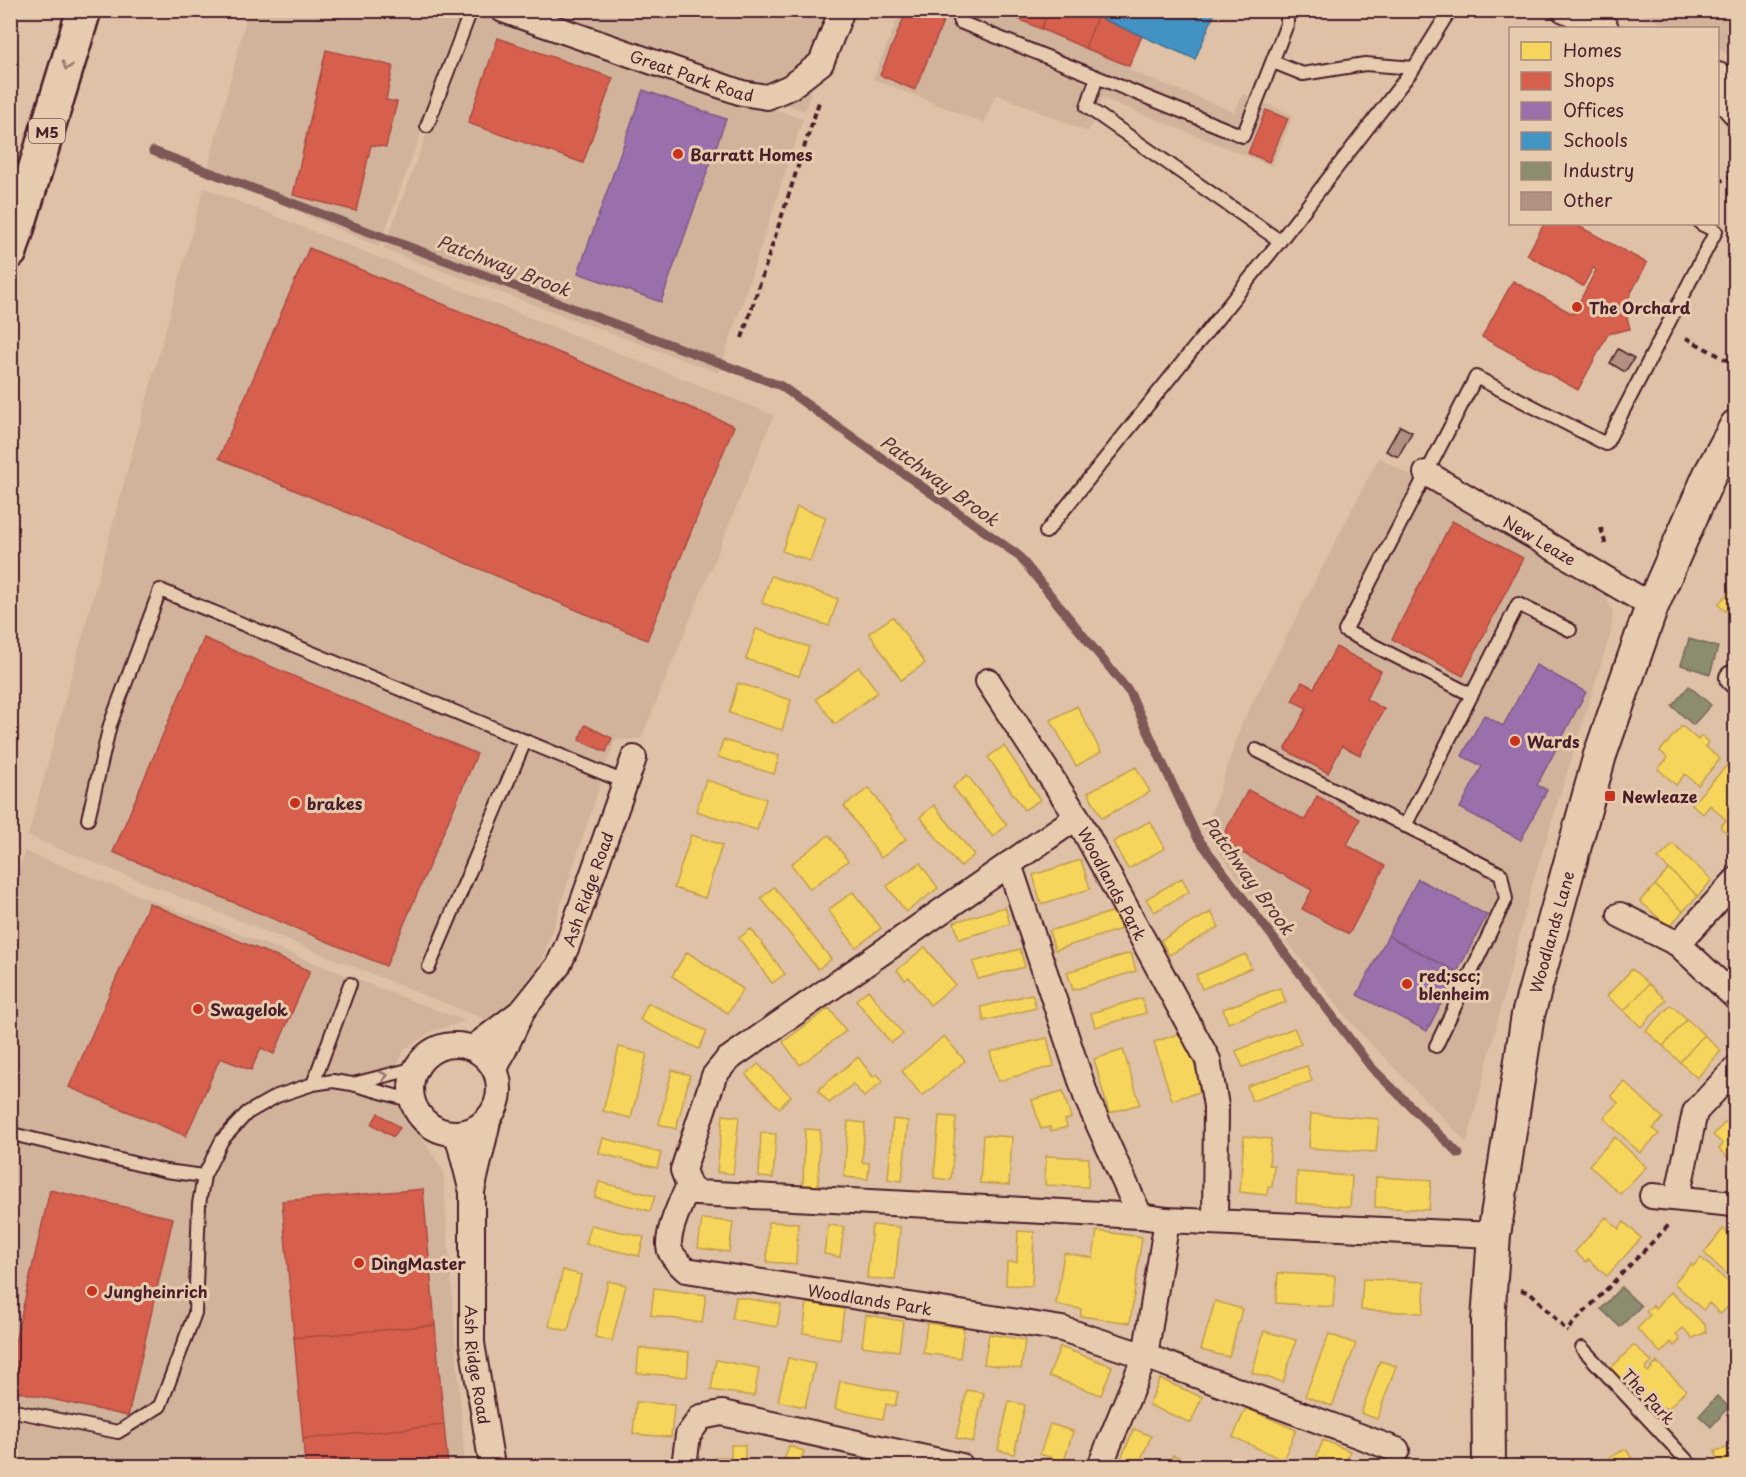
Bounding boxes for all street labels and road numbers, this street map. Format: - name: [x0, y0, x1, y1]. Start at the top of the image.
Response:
- street label: Great Park Road: [627, 43, 755, 107]
- road number: M5: [29, 119, 65, 143]
- street label: New Leaze: [1499, 509, 1581, 571]
- street label: Woodlands Park: [1072, 822, 1153, 945]
- street label: Ash Ridge Road: [556, 828, 619, 950]
- street label: Woodlands Lane: [1523, 868, 1579, 996]
- street label: Woodlands Park: [806, 1277, 934, 1321]
- street label: Ash Ridge Road: [460, 1305, 497, 1426]
- street label: The Park: [1617, 1362, 1682, 1430]

